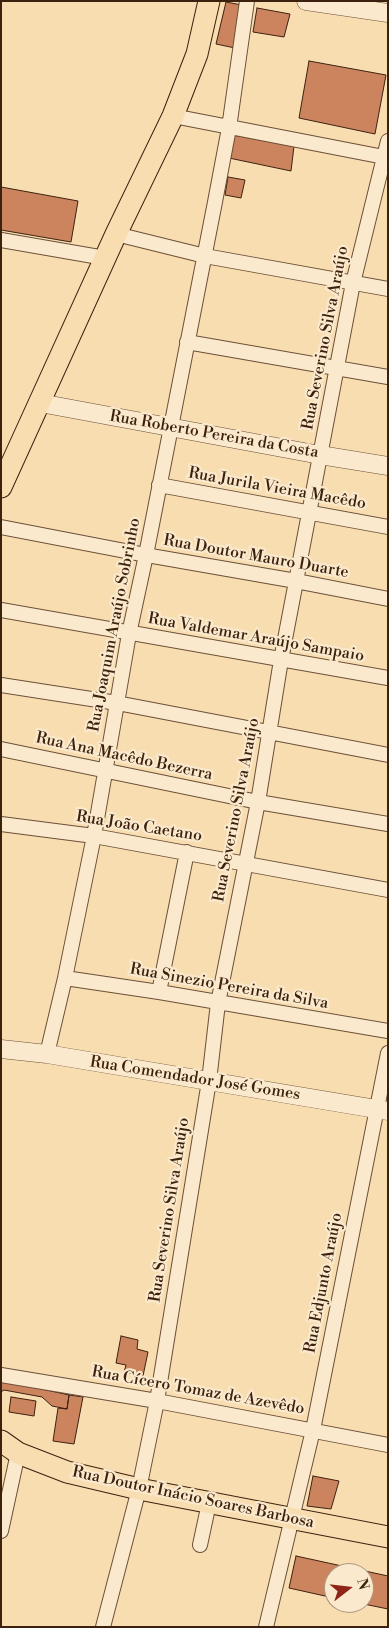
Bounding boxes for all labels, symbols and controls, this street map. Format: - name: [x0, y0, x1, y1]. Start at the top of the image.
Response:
- street label: Rua Severino Silva Araújo: [299, 244, 353, 432]
- street label: Rua Roberto Pereira da Costa: [108, 407, 320, 463]
- street label: Rua Jurila Vieira Macêdo: [187, 464, 367, 514]
- street label: Rua Joaquim Araújo Sobrinho: [85, 516, 145, 734]
- street label: Rua Doutor Mauro Duarte: [162, 531, 350, 583]
- street label: Rua Valdemar Araújo Sampaio: [146, 609, 366, 667]
- street label: Rua Severino Silva Araújo: [210, 716, 264, 904]
- street label: Rua Ana Macêdo Bezerra: [34, 729, 214, 785]
- street label: Rua João Caetano: [75, 808, 203, 846]
- street label: Rua Sinezio Pereira da Silva: [128, 960, 330, 1014]
- street label: Rua Comendador José Gomes: [88, 1053, 302, 1105]
- street label: Rua Severino Silva Araújo: [146, 1116, 194, 1304]
- street label: Rua Edjunto Araújo: [301, 1211, 347, 1355]
- street label: Rua Cícero Tomaz de Azevêdo: [90, 1363, 306, 1419]
- street label: Rua Doutor Inácio Soares Barbosa: [70, 1463, 316, 1533]
- north arrow: [324, 1563, 374, 1613]
- text: N: [352, 1576, 373, 1592]

